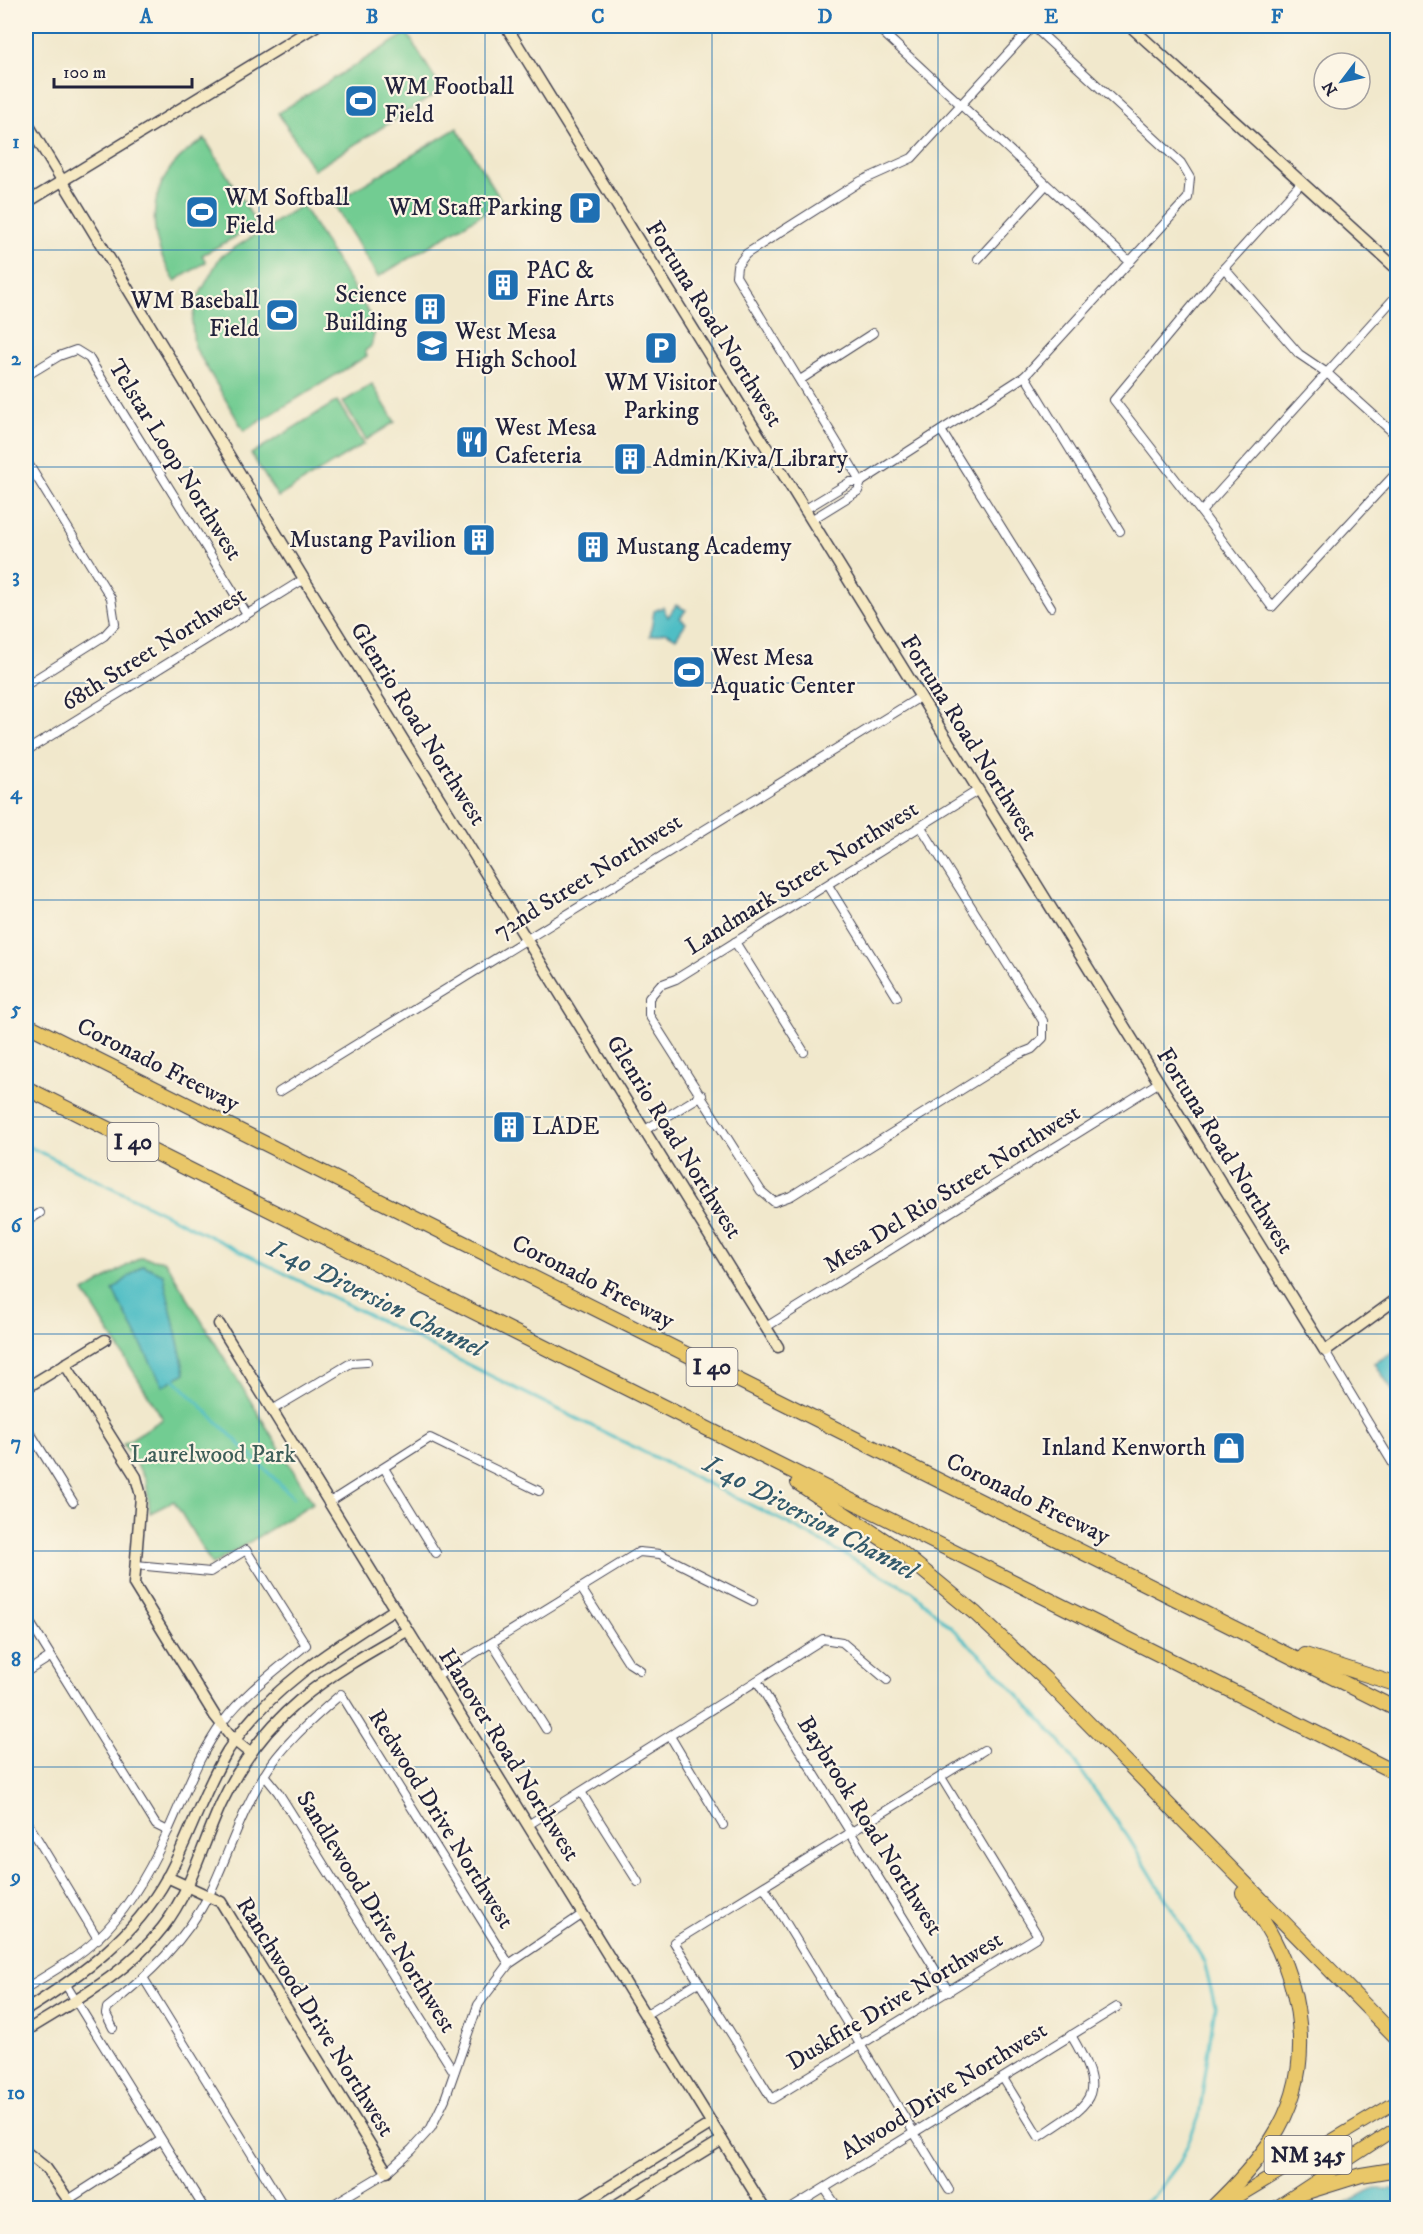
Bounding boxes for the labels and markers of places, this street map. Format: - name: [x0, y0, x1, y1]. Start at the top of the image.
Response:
- place label: WM Football Field: [383, 72, 515, 130]
- sports icon: WM Football Field: [343, 83, 379, 119]
- place label: WM Softball Field: [224, 183, 350, 241]
- parking icon: WM Staff Parking: [567, 190, 603, 226]
- place label: WM Staff Parking: [388, 193, 562, 223]
- sports icon: WM Softball Field: [184, 194, 220, 230]
- place label: PAC & Fine Arts: [526, 256, 614, 314]
- building icon: PAC & Fine Arts: [485, 267, 521, 303]
- place label: Science Building: [324, 280, 407, 338]
- place label: WM Baseball Field: [130, 286, 260, 344]
- building icon: Science Building: [412, 291, 448, 327]
- sports icon: WM Baseball Field: [264, 297, 300, 333]
- place label: West Mesa High School: [454, 317, 577, 375]
- school or university icon: West Mesa High School: [414, 328, 450, 364]
- parking icon: WM Visitor Parking: [643, 330, 679, 366]
- place label: WM Visitor Parking: [604, 368, 717, 426]
- place label: West Mesa Cafeteria: [494, 413, 597, 471]
- restaurant icon: West Mesa Cafeteria: [454, 424, 490, 460]
- building icon: Admin/Kiva/Library: [612, 441, 648, 477]
- place label: Admin/Kiva/Library: [653, 444, 849, 474]
- building icon: Mustang Pavilion: [461, 522, 497, 558]
- place label: Mustang Pavilion: [289, 525, 456, 555]
- building icon: Mustang Academy: [575, 529, 611, 565]
- place label: Mustang Academy: [616, 532, 792, 562]
- place label: West Mesa Aquatic Center: [711, 643, 855, 701]
- sports icon: West Mesa Aquatic Center: [671, 654, 707, 690]
- building icon: LADE: [491, 1109, 527, 1145]
- place label: LADE: [532, 1112, 600, 1142]
- shop icon: Inland Kenworth: [1211, 1430, 1247, 1466]
- place label: Inland Kenworth: [1041, 1433, 1206, 1463]

